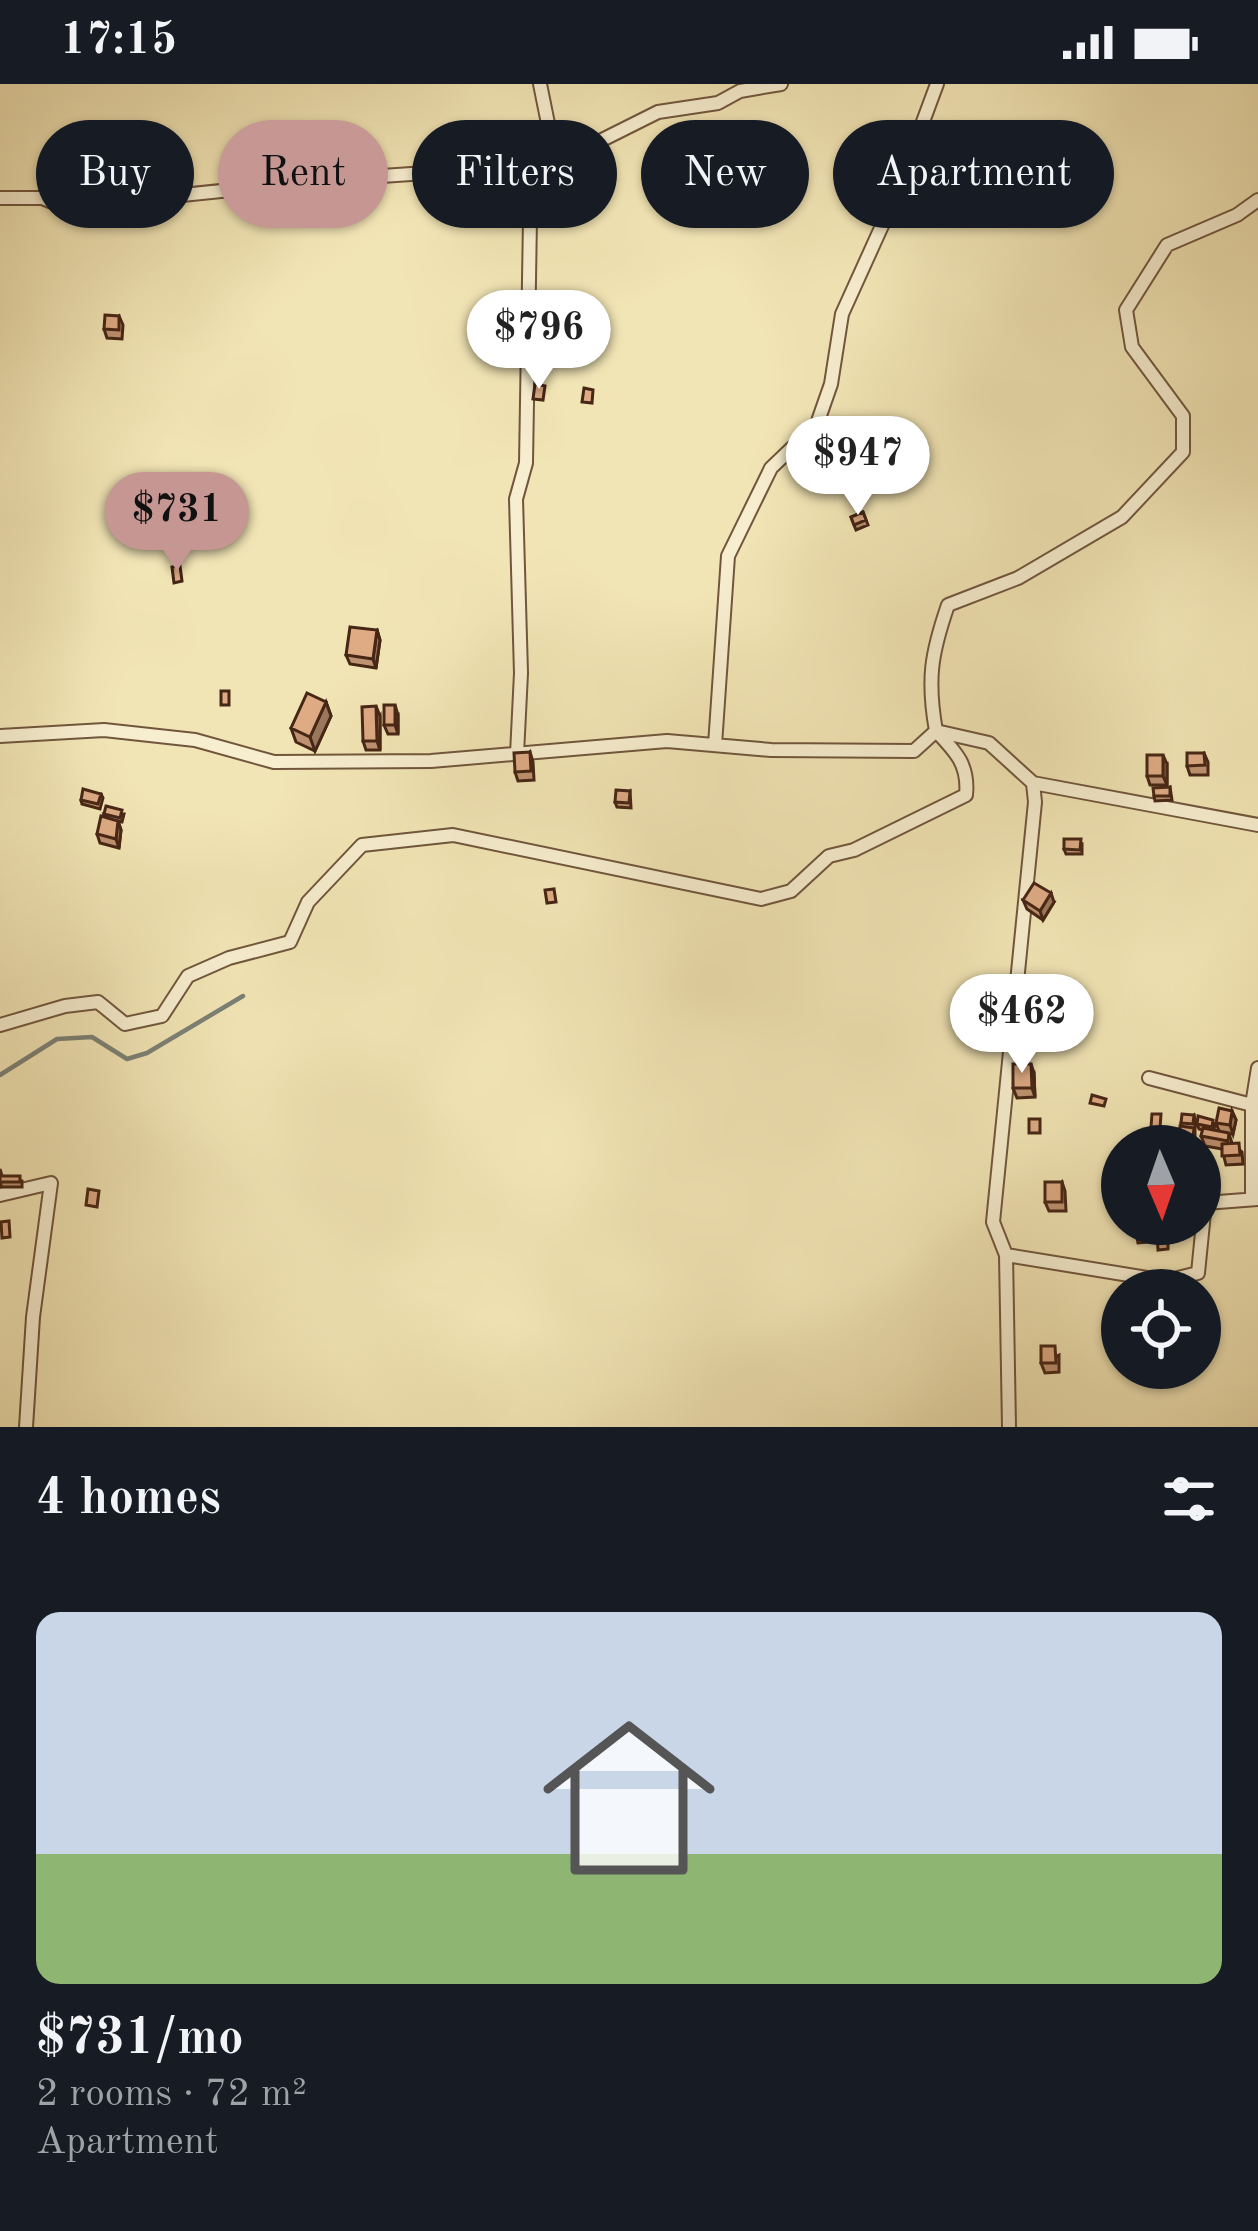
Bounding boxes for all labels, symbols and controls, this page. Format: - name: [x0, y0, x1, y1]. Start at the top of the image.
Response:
- text: 17:15: [60, 19, 177, 64]
- chip: Buy: [36, 120, 194, 228]
- chip: Rent: [218, 120, 388, 228]
- chip: Filters: [412, 120, 617, 228]
- chip: New: [641, 120, 809, 228]
- chip: Apartment: [833, 120, 1114, 228]
- pin: $796: [468, 290, 610, 392]
- text: $796: [494, 309, 584, 348]
- pin: $947: [787, 416, 929, 518]
- text: $947: [813, 435, 903, 474]
- pin: $731: [106, 472, 248, 574]
- text: $731: [132, 491, 222, 530]
- pin: $462: [951, 974, 1093, 1076]
- text: $462: [977, 993, 1067, 1032]
- north arrow: [1101, 1125, 1221, 1245]
- map controls: [1101, 1125, 1221, 1389]
- button: locate: [1101, 1269, 1221, 1389]
- icon: filters: [1156, 1466, 1222, 1532]
- text: 4 homes: [36, 1474, 221, 1525]
- icon: home: [521, 1690, 737, 1906]
- text: $731/mo: [36, 2014, 244, 2065]
- text: 2 rooms · 72 m²: [36, 2075, 307, 2114]
- text: Apartment: [36, 2123, 219, 2162]

